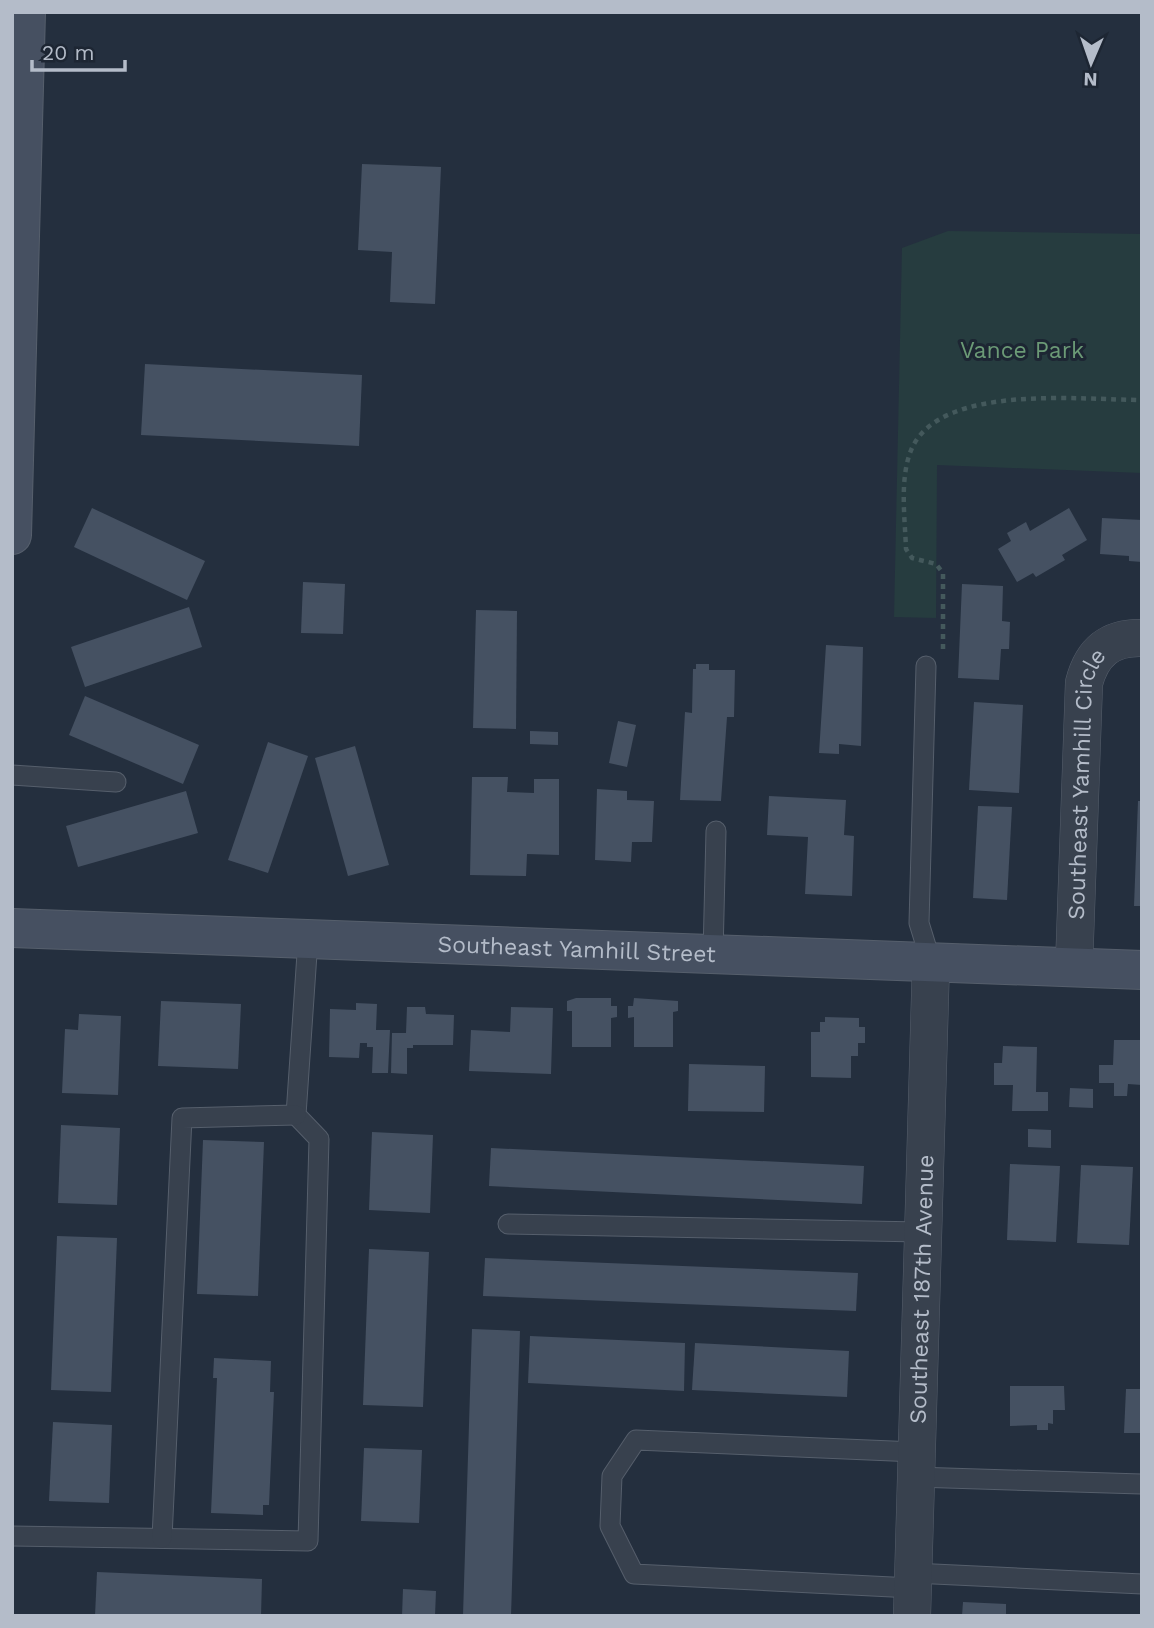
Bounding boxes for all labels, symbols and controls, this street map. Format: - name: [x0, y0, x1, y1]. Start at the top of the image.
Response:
- scale bar: [32, 28, 124, 72]
- north arrow: [1056, 28, 1126, 98]
- text: 20 m: [42, 40, 94, 65]
- text: N: [1083, 68, 1098, 91]
- park label: Vance Park: [960, 337, 1084, 364]
- street label: Southeast Yamhill Circle: [1062, 642, 1111, 920]
- street label: Southeast Yamhill Street: [437, 930, 717, 968]
- street label: Southeast 187th Avenue: [904, 1154, 939, 1424]

